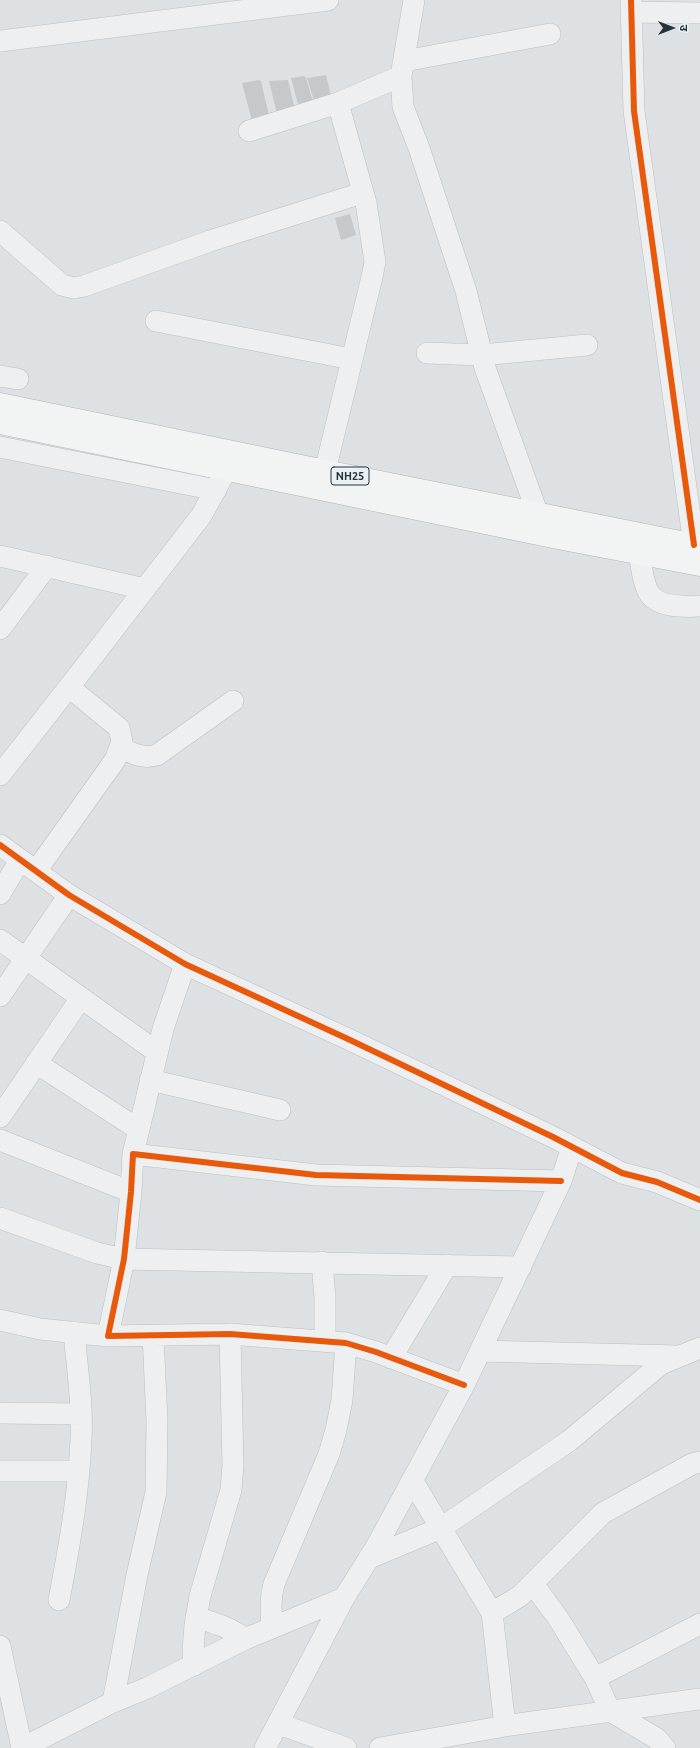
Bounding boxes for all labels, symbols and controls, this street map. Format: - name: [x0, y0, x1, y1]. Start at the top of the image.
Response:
- north arrow: [652, 8, 692, 48]
- text: उ: [678, 25, 690, 31]
- road number: NH25: [331, 467, 369, 485]

